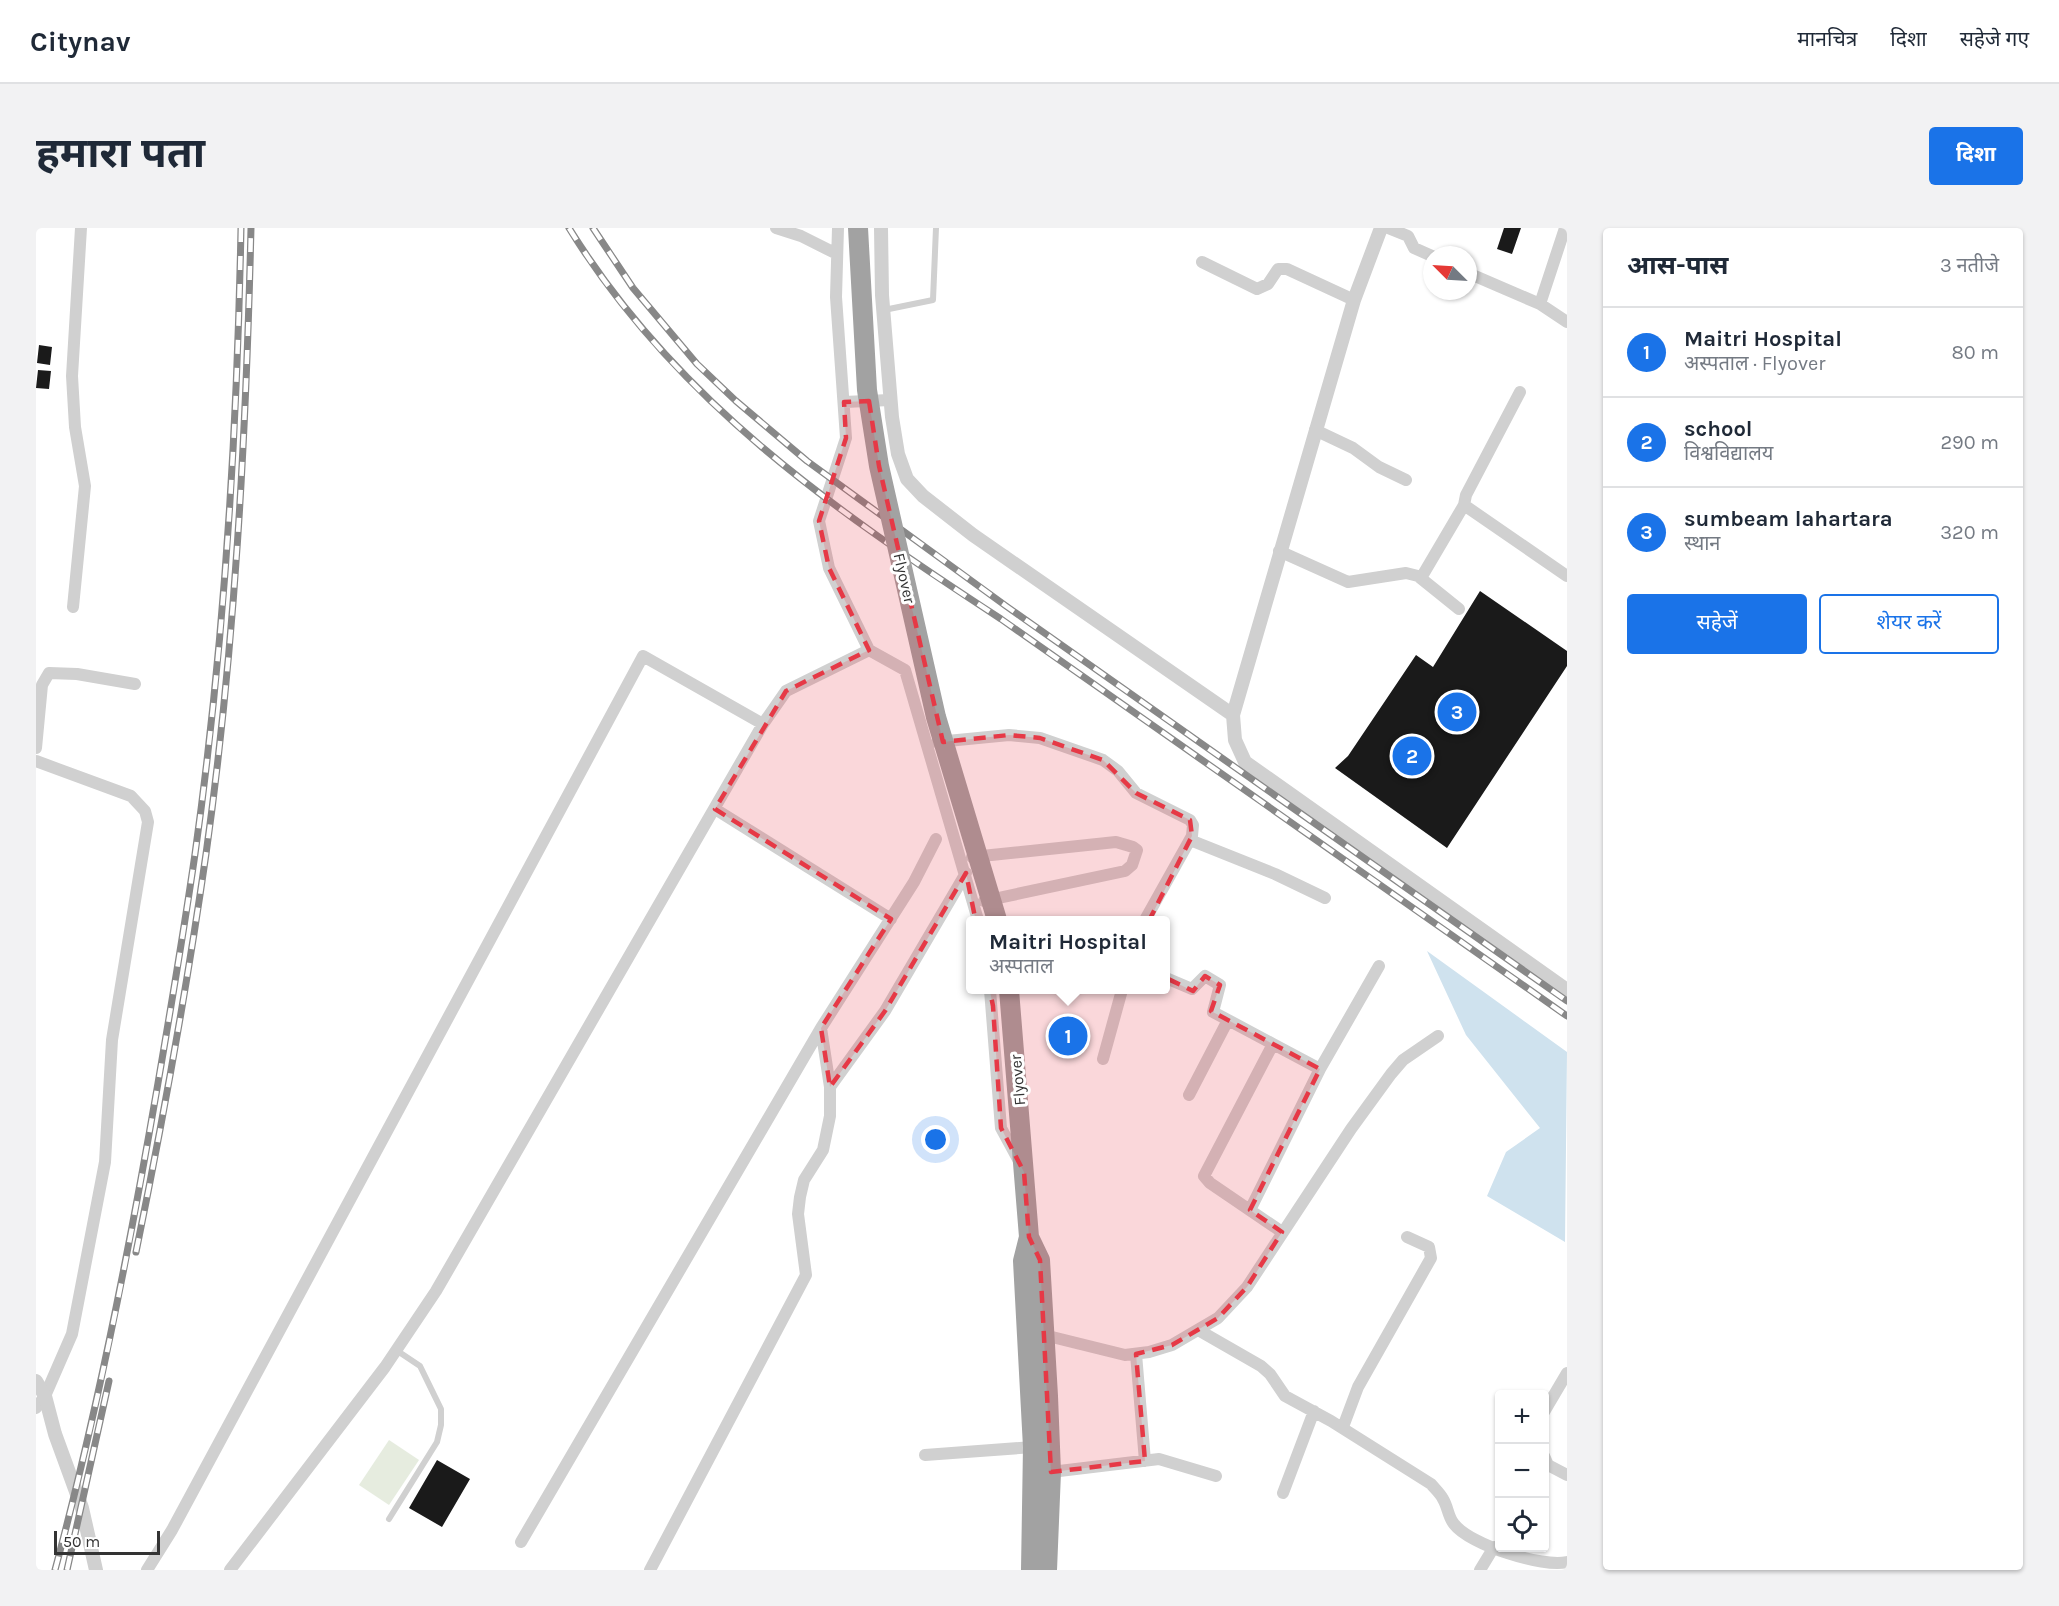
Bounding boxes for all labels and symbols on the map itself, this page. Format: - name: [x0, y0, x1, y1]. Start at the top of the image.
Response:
- north arrow: [1423, 246, 1477, 300]
- street label: Flyover: [890, 551, 920, 605]
- pin: 3: [1438, 690, 1476, 734]
- pin: 2: [1392, 734, 1432, 778]
- pin: 1: [1048, 1014, 1088, 1058]
- street label: Flyover: [1006, 1053, 1029, 1106]
- your location: [921, 1125, 950, 1154]
- scale bar: [54, 1528, 160, 1556]

